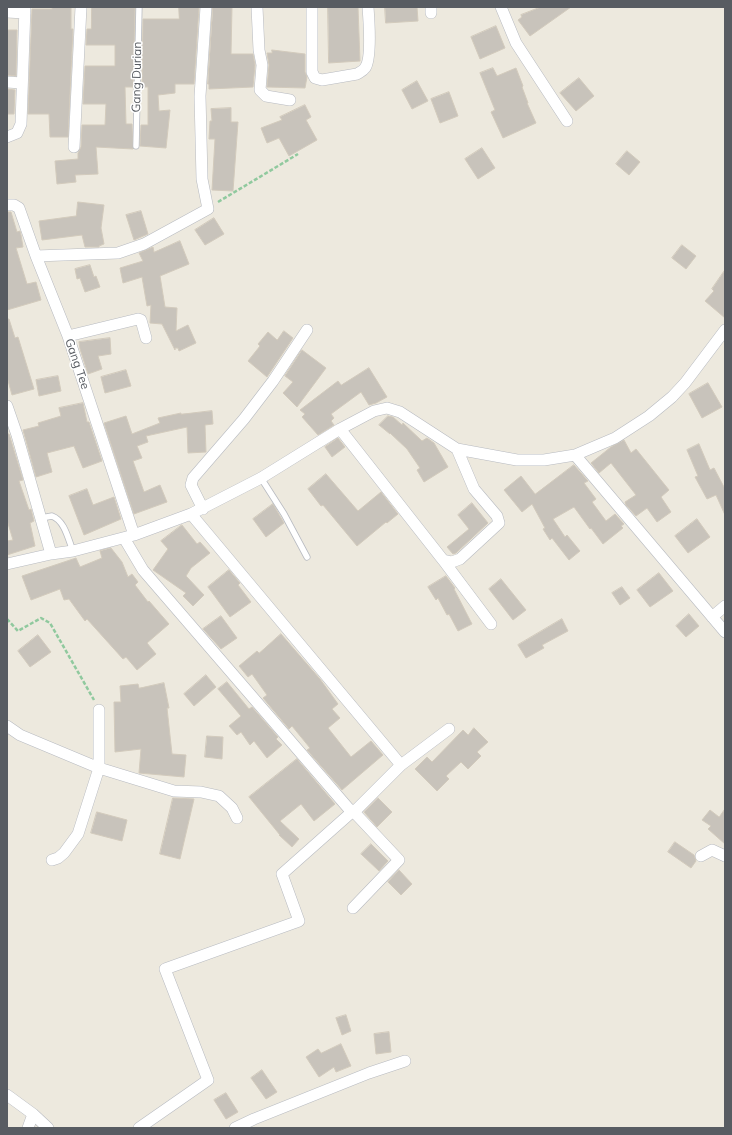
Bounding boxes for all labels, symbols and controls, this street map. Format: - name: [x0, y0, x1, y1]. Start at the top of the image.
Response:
- street label: Gang Durian: [129, 42, 145, 112]
- street label: Gang Tee: [62, 337, 92, 391]

